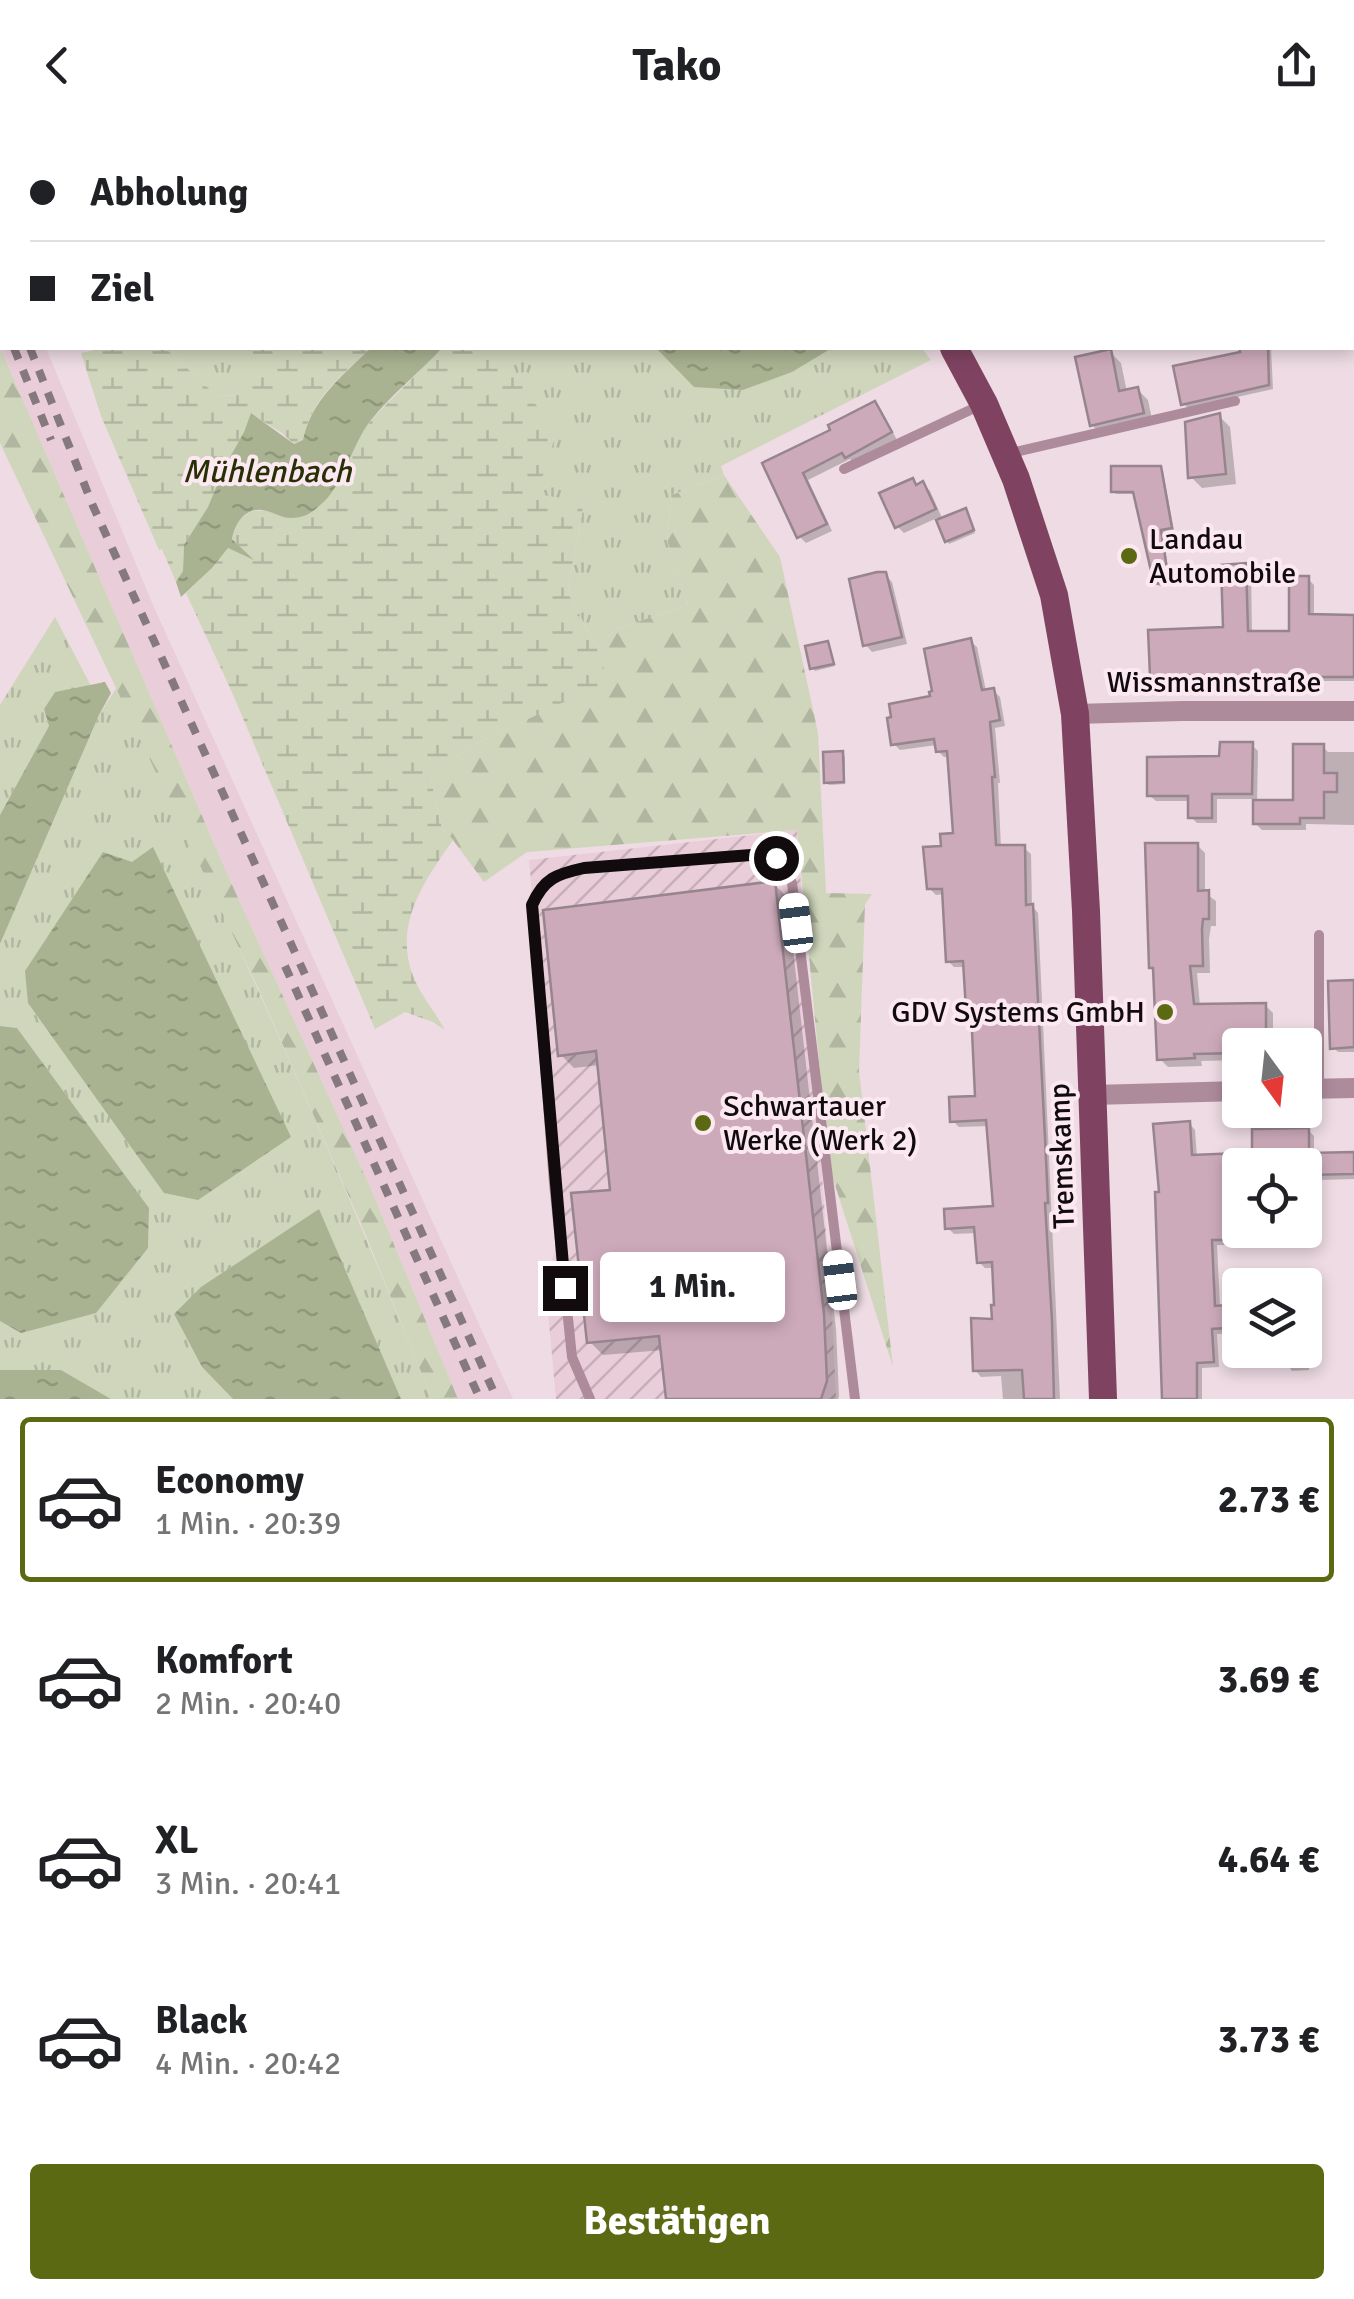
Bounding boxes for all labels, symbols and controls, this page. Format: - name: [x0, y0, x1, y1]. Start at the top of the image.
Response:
- icon: back: [30, 38, 85, 93]
- text: Tako: [632, 38, 722, 93]
- icon: share: [1269, 38, 1324, 93]
- text: Abholung: [90, 169, 248, 216]
- text: Ziel: [90, 265, 154, 312]
- water label: Mühlenbach: [183, 452, 353, 491]
- place label: Landau Automobile: [1149, 521, 1296, 592]
- marker: Landau Automobile: [1118, 545, 1140, 567]
- street label: Wissmannstraße: [1106, 664, 1322, 701]
- route start: [754, 836, 799, 881]
- car: [777, 891, 815, 955]
- place label: GDV Systems GmbH: [891, 994, 1145, 1031]
- marker: GDV Systems GmbH: [1154, 1001, 1176, 1023]
- north arrow: [1222, 1028, 1322, 1128]
- map controls: [1222, 1028, 1322, 1368]
- street label: Tremskamp: [1041, 1082, 1083, 1230]
- place label: Schwartauer Werke (Werk 2): [723, 1088, 918, 1159]
- marker: Schwartauer Werke (Werk 2): [692, 1112, 714, 1134]
- button: locate: [1222, 1148, 1322, 1248]
- car: [821, 1248, 859, 1312]
- callout: 1 Min.: [600, 1253, 785, 1323]
- route end: [543, 1266, 588, 1311]
- text: 1 Min.: [649, 1267, 736, 1306]
- button: layers: [1222, 1268, 1322, 1368]
- icon: car: [35, 1455, 125, 1545]
- text: Economy: [155, 1457, 304, 1504]
- text: 2.73 €: [1218, 1476, 1319, 1523]
- text: 1 Min. · 20:39: [155, 1504, 341, 1543]
- icon: car: [35, 1635, 125, 1725]
- text: Komfort: [155, 1637, 293, 1684]
- text: 3.69 €: [1218, 1656, 1319, 1703]
- text: 2 Min. · 20:40: [155, 1684, 341, 1723]
- icon: car: [35, 1815, 125, 1905]
- text: XL: [155, 1817, 198, 1864]
- text: 4.64 €: [1218, 1836, 1319, 1883]
- text: 3 Min. · 20:41: [155, 1864, 341, 1903]
- icon: car: [35, 1995, 125, 2085]
- text: Black: [155, 1997, 248, 2044]
- text: 3.73 €: [1218, 2016, 1319, 2063]
- text: 4 Min. · 20:42: [155, 2044, 341, 2083]
- button: Bestätigen: [30, 2164, 1324, 2279]

